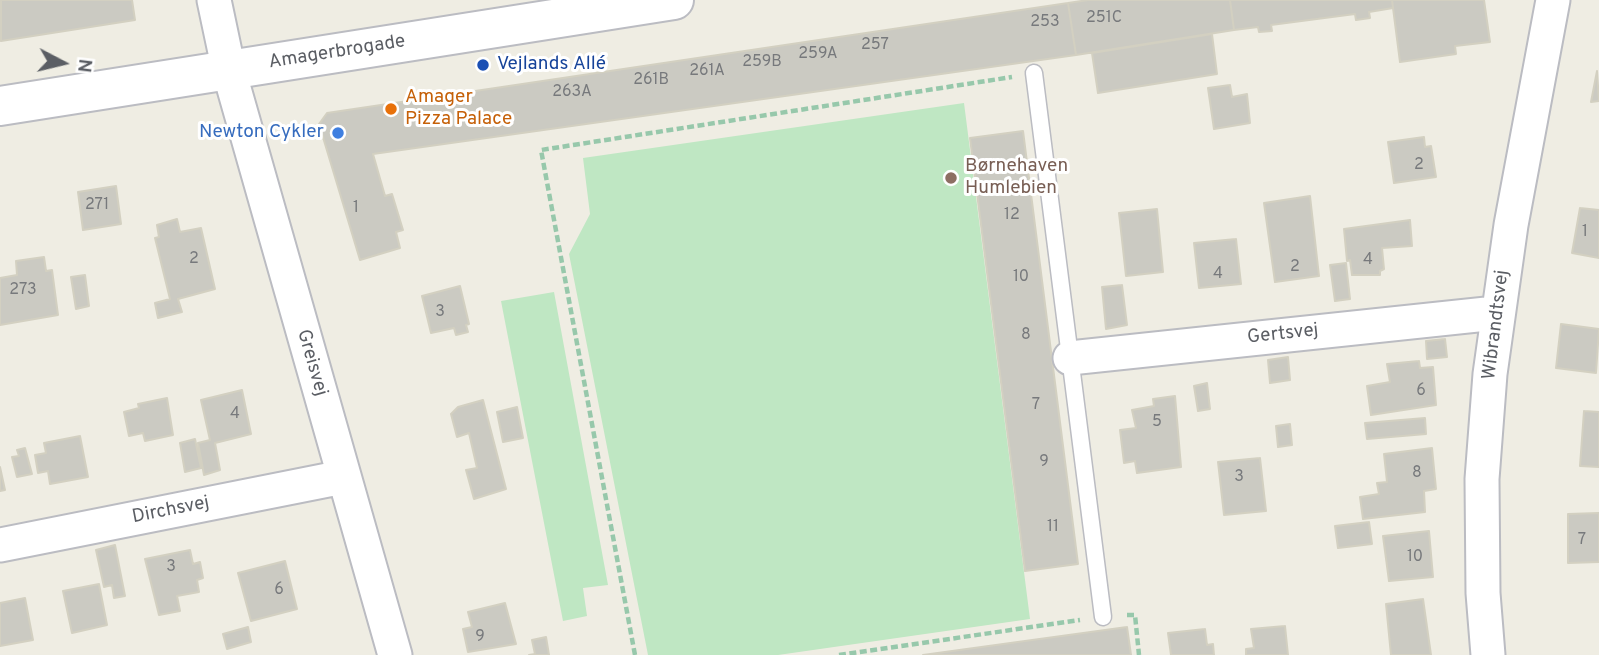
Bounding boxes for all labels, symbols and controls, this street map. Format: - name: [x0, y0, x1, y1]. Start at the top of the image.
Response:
- house number: 251C: [1086, 9, 1122, 29]
- house number: 253: [1030, 13, 1060, 33]
- north arrow: [28, 28, 98, 98]
- street label: Amagerbrogade: [267, 31, 407, 75]
- house number: 257: [861, 36, 889, 56]
- house number: 259A: [798, 45, 838, 65]
- house number: 259B: [742, 53, 782, 73]
- place label: Vejlands Allé: [497, 54, 606, 76]
- text: N: [71, 57, 97, 74]
- marker: Vejlands Allé: [475, 57, 491, 73]
- house number: 261A: [689, 62, 725, 82]
- house number: 261B: [633, 71, 669, 91]
- house number: 263A: [552, 83, 592, 103]
- place label: Amager Pizza Palace: [405, 87, 512, 131]
- marker: Amager Pizza Palace: [383, 101, 399, 117]
- place label: Newton Cykler: [199, 122, 324, 144]
- marker: Newton Cykler: [330, 125, 346, 141]
- place label: Børnehaven Humlebien: [965, 156, 1068, 200]
- house number: 2: [1414, 156, 1424, 176]
- marker: Børnehaven Humlebien: [943, 170, 959, 186]
- house number: 271: [85, 196, 109, 216]
- house number: 1: [353, 199, 359, 219]
- house number: 12: [1004, 206, 1020, 226]
- house number: 1: [1582, 223, 1588, 243]
- house number: 2: [189, 250, 199, 270]
- house number: 4: [1363, 251, 1373, 271]
- house number: 2: [1290, 258, 1300, 278]
- house number: 4: [1213, 265, 1223, 285]
- house number: 10: [1013, 268, 1029, 288]
- street label: Wibrandtsvej: [1479, 269, 1515, 381]
- house number: 273: [9, 281, 37, 301]
- house number: 3: [435, 303, 445, 323]
- street label: Gertsvej: [1246, 320, 1320, 350]
- house number: 8: [1021, 326, 1031, 346]
- street label: Greisvej: [291, 327, 331, 399]
- house number: 6: [1416, 382, 1426, 402]
- house number: 7: [1032, 396, 1040, 416]
- house number: 4: [230, 405, 240, 425]
- house number: 5: [1152, 413, 1162, 433]
- house number: 9: [1039, 453, 1049, 473]
- house number: 8: [1412, 464, 1422, 484]
- house number: 3: [1234, 468, 1244, 488]
- street label: Dirchsvej: [130, 492, 212, 530]
- house number: 11: [1047, 518, 1059, 538]
- house number: 7: [1578, 531, 1586, 551]
- house number: 10: [1407, 548, 1423, 568]
- house number: 3: [166, 558, 176, 578]
- house number: 6: [274, 581, 284, 601]
- house number: 9: [475, 628, 485, 648]

